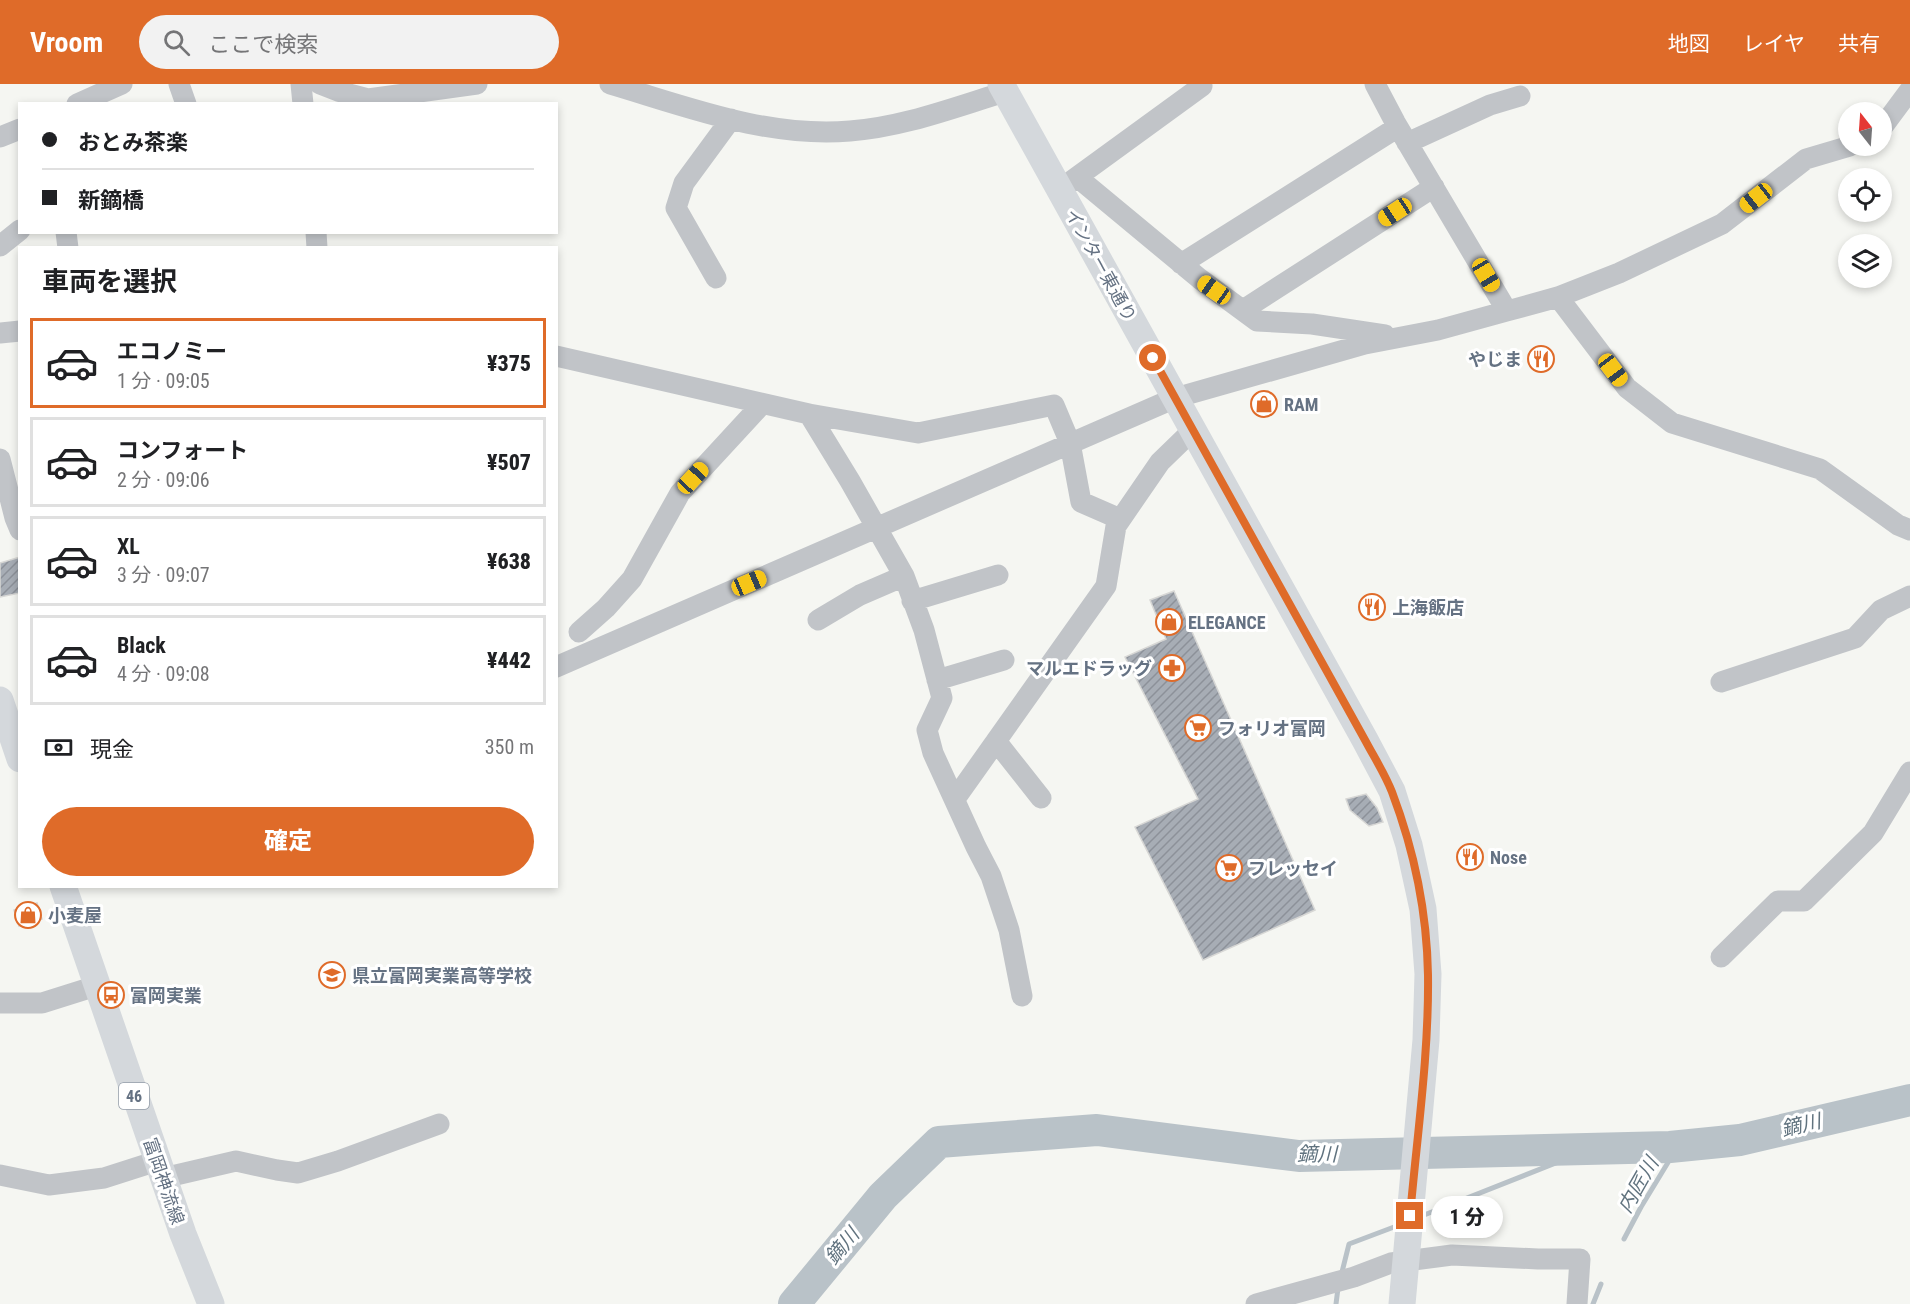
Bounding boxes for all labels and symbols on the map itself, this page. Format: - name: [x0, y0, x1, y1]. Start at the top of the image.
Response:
- north arrow: [1838, 102, 1892, 156]
- car: [1736, 180, 1776, 216]
- car: [1375, 195, 1415, 229]
- street label: インター東通り: [1061, 205, 1141, 325]
- car: [1469, 255, 1503, 295]
- car: [1194, 272, 1234, 308]
- route start: [1139, 344, 1166, 371]
- restaurant icon: やじま: [1526, 344, 1556, 374]
- place label: やじま: [1468, 349, 1522, 370]
- car: [1595, 350, 1631, 390]
- shop icon: RAM: [1249, 389, 1279, 419]
- place label: RAM: [1284, 394, 1318, 415]
- car: [674, 459, 712, 497]
- car: [729, 568, 769, 598]
- restaurant icon: 上海飯店: [1357, 592, 1387, 622]
- place label: 上海飯店: [1392, 597, 1464, 618]
- shop icon: ELEGANCE: [1154, 607, 1184, 637]
- place label: ELEGANCE: [1188, 612, 1266, 633]
- pharmacy icon: マルエドラッグ: [1157, 653, 1187, 683]
- place label: マルエドラッグ: [1026, 658, 1152, 679]
- supermarket icon: フォリオ富岡: [1183, 713, 1213, 743]
- place label: フォリオ富岡: [1218, 718, 1326, 739]
- restaurant icon: Nose: [1455, 842, 1485, 872]
- place label: Nose: [1490, 847, 1527, 868]
- supermarket icon: フレッセイ: [1214, 853, 1244, 883]
- place label: フレッセイ: [1248, 858, 1338, 879]
- shop icon: 小麦屋: [13, 900, 43, 930]
- place label: 小麦屋: [48, 905, 102, 926]
- school or university icon: 県立富岡実業高等学校: [317, 960, 347, 990]
- place label: 県立富岡実業高等学校: [352, 965, 532, 986]
- bus stop icon: 富岡実業: [96, 980, 126, 1010]
- place label: 富岡実業: [130, 985, 202, 1006]
- road number: 46: [119, 1083, 149, 1109]
- water label: 鏑川: [1779, 1108, 1825, 1141]
- street label: 富岡神流線: [139, 1135, 189, 1227]
- water label: 鏑川: [1297, 1142, 1339, 1166]
- water label: 内匠川: [1613, 1151, 1664, 1217]
- callout: 1 分: [1431, 1195, 1503, 1237]
- route end: [1396, 1202, 1423, 1229]
- water label: 鏑川: [820, 1221, 865, 1269]

